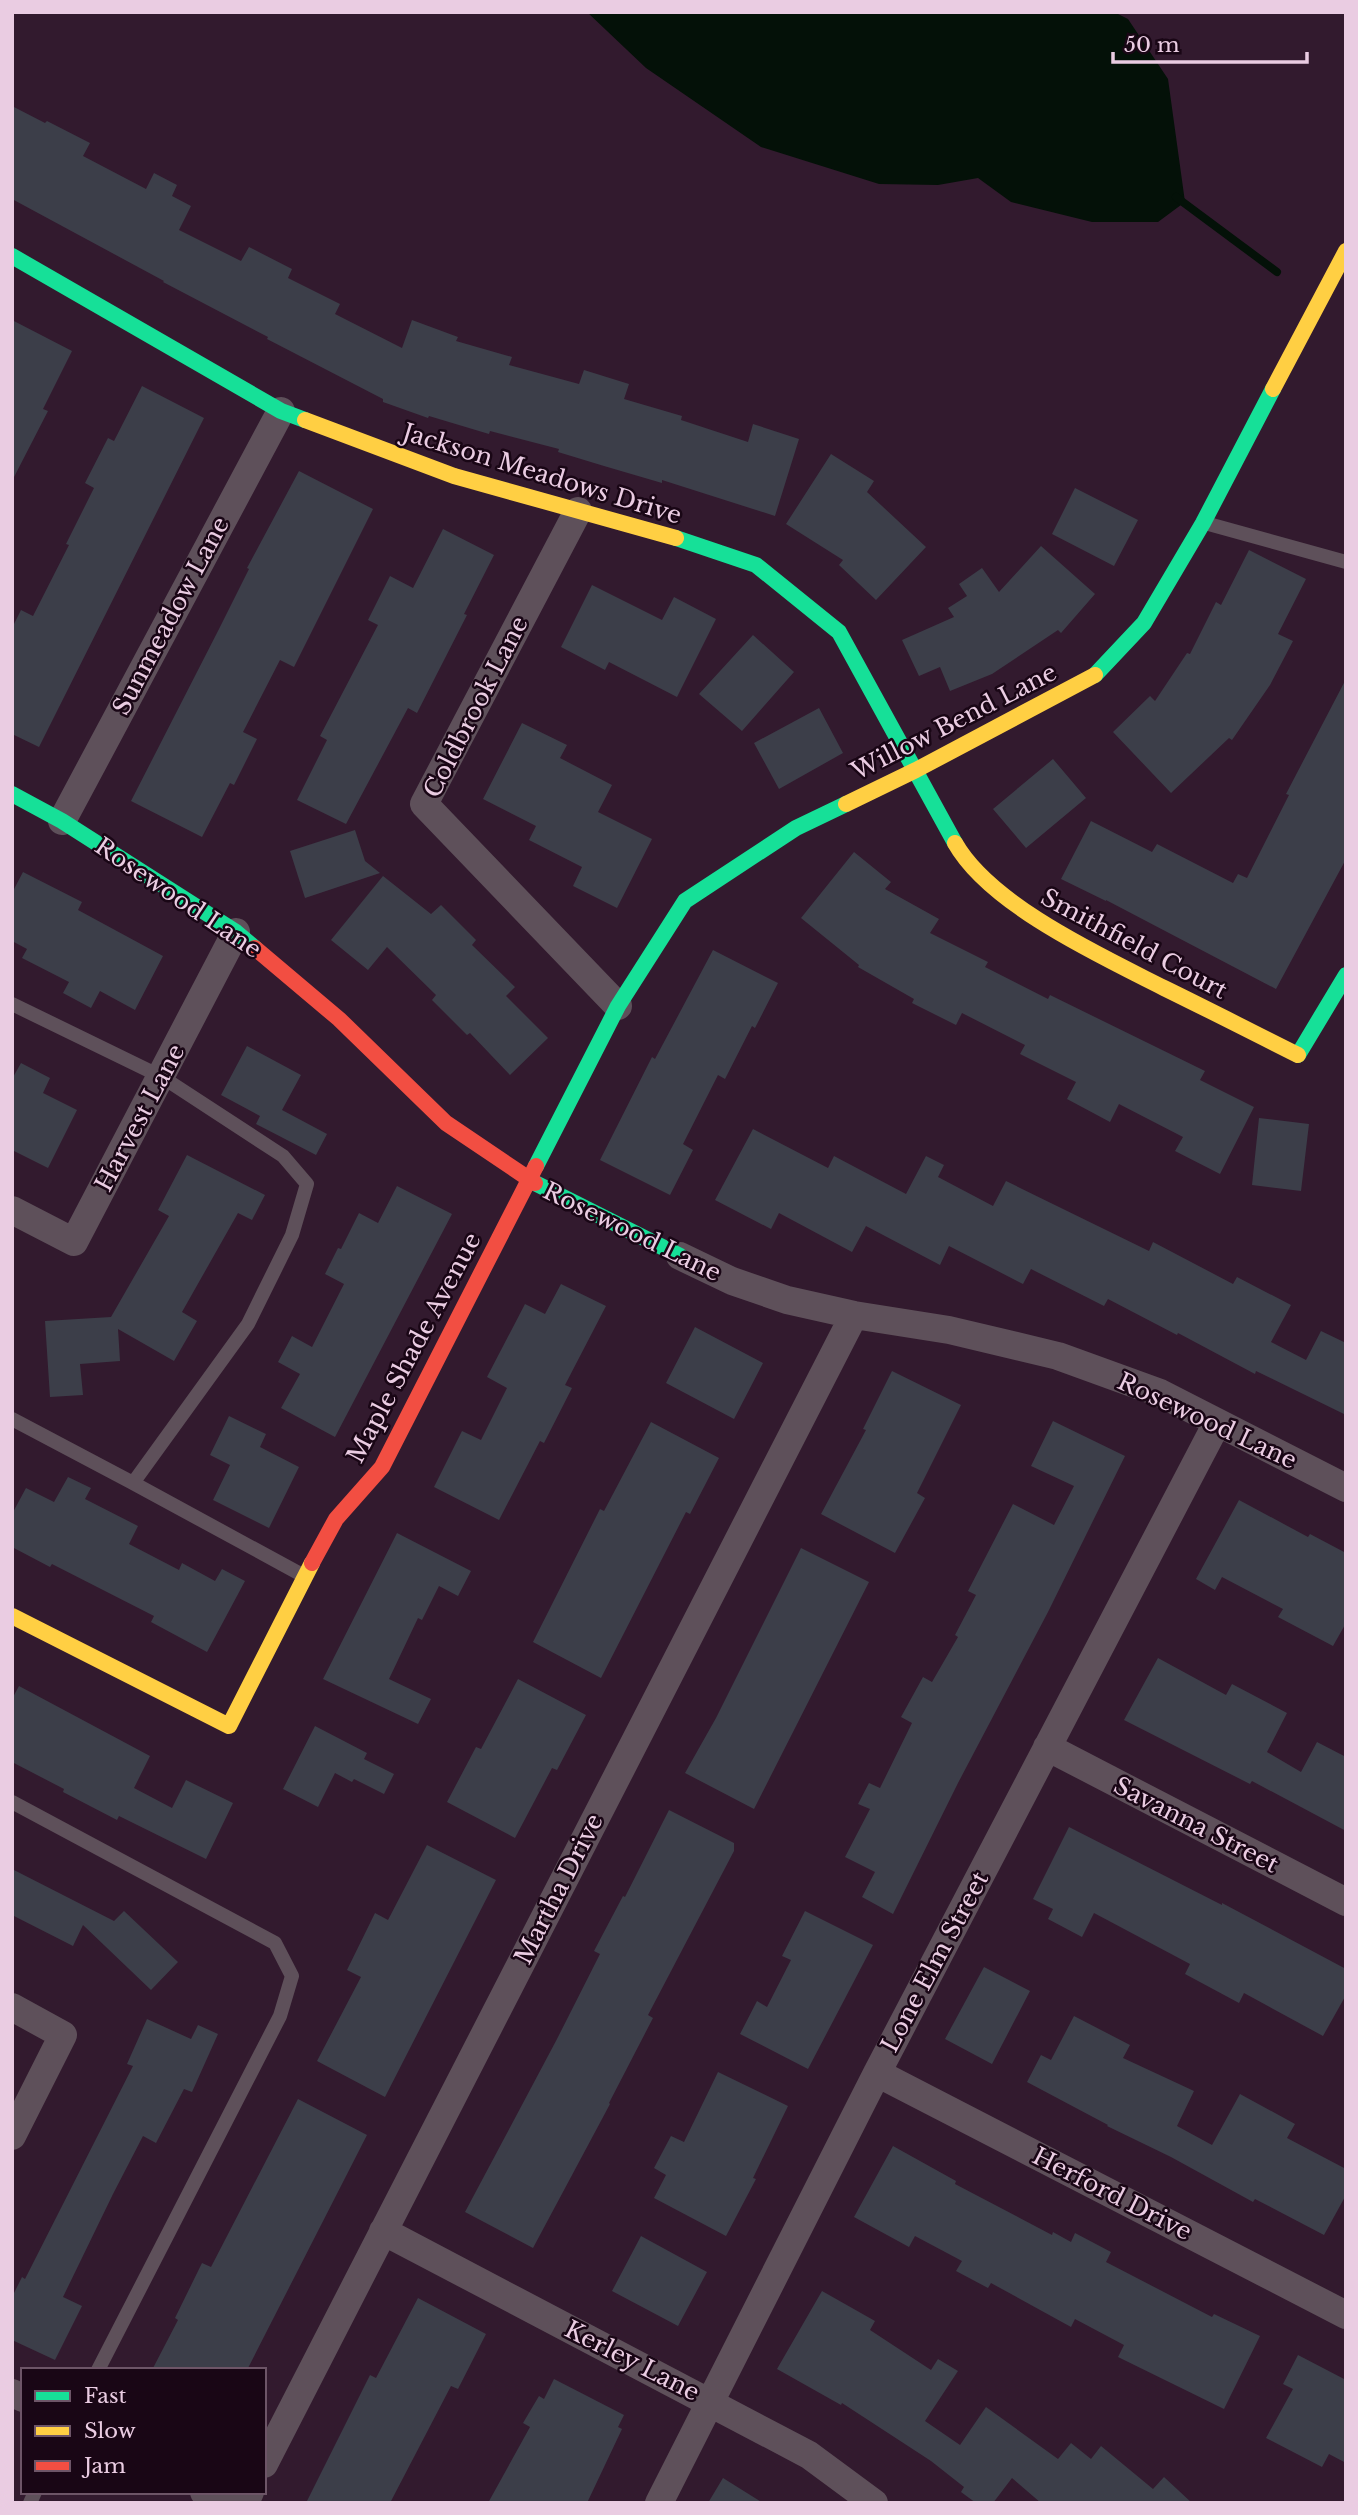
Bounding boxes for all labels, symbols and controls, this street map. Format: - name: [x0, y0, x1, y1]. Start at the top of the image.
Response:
- scale bar: [1113, 21, 1307, 65]
- text: 50 m: [1124, 32, 1180, 58]
- street label: Jackson Meadows Drive: [396, 416, 685, 530]
- street label: Sunmeadow Lane: [106, 512, 235, 720]
- street label: Coldbrook Lane: [417, 611, 534, 802]
- street label: Willow Bend Lane: [845, 657, 1061, 786]
- street label: Rosewood Lane: [90, 831, 267, 964]
- street label: Smithfield Court: [1036, 882, 1232, 1005]
- street label: Harvest Lane: [89, 1039, 191, 1196]
- street label: Rosewood Lane: [539, 1176, 726, 1287]
- street label: Maple Shade Avenue: [340, 1228, 487, 1468]
- street label: Rosewood Lane: [1113, 1366, 1301, 1475]
- street label: Savanna Street: [1109, 1771, 1284, 1879]
- street label: Martha Drive: [508, 1809, 609, 1969]
- street label: Lone Elm Street: [875, 1866, 994, 2057]
- street label: Herford Drive: [1028, 2141, 1197, 2246]
- street label: Kerley Lane: [560, 2314, 704, 2407]
- legend: [21, 2368, 266, 2494]
- text: Fast: [84, 2383, 126, 2409]
- text: Slow: [84, 2418, 136, 2444]
- text: Jam: [81, 2453, 126, 2479]

